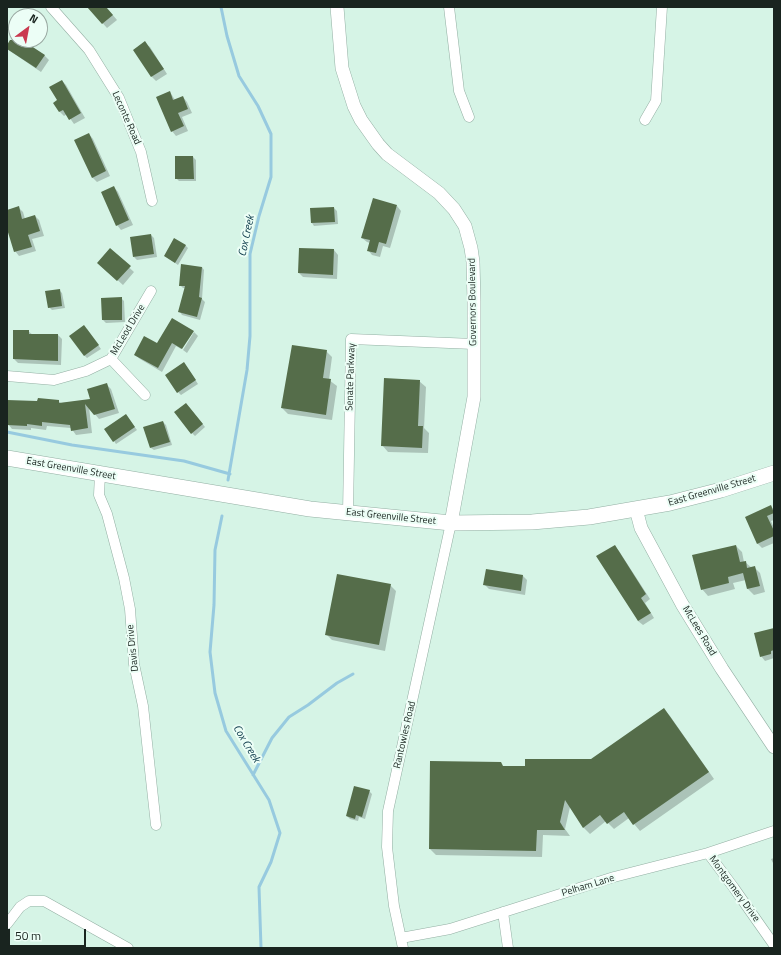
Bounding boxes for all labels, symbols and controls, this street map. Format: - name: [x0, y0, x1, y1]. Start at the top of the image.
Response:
- north arrow: [8, 8, 48, 48]
- text: N: [26, 10, 41, 27]
- street label: Leconte Road: [109, 89, 143, 147]
- water label: Cox Creek: [236, 214, 258, 258]
- street label: Governors Boulevard: [466, 258, 480, 346]
- street label: McLeod Drive: [108, 302, 148, 358]
- street label: Senate Parkway: [344, 343, 358, 411]
- street label: East Greenville Street: [25, 455, 117, 483]
- street label: East Greenville Street: [667, 473, 757, 509]
- street label: East Greenville Street: [345, 506, 437, 528]
- street label: McLees Road: [679, 604, 719, 658]
- street label: Davis Drive: [125, 624, 141, 672]
- street label: Rantowles Road: [391, 700, 419, 770]
- water label: Cox Creek: [230, 723, 262, 765]
- street label: Montgomery Drive: [706, 854, 762, 924]
- street label: Pelham Lane: [560, 872, 616, 900]
- scale bar: [10, 921, 88, 947]
- text: 50 m: [15, 926, 41, 945]

